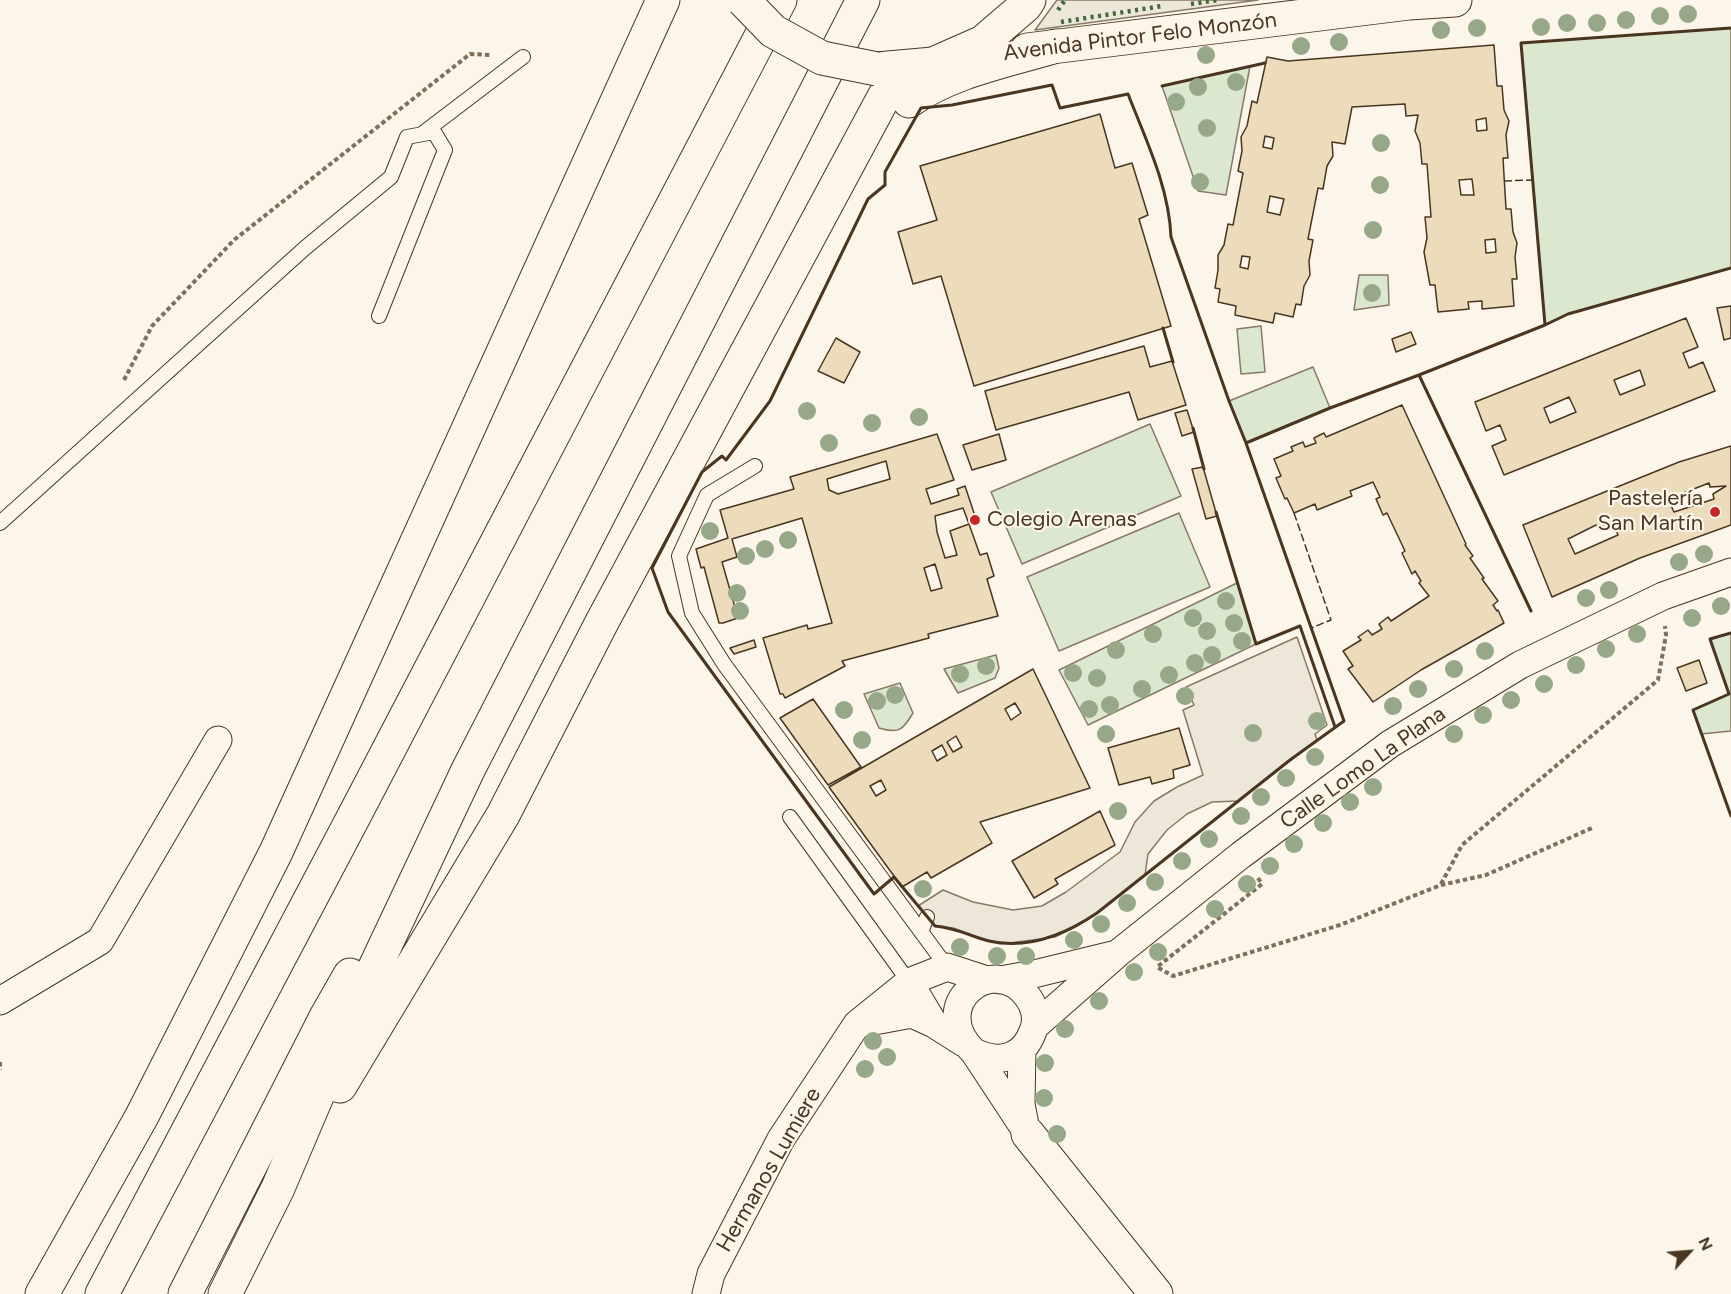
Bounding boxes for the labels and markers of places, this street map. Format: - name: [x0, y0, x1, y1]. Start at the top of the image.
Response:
- place label: Pastelería San Martín: [1598, 486, 1703, 538]
- marker: Pastelería San Martín: [1708, 505, 1722, 519]
- place label: Colegio Arenas: [987, 507, 1137, 533]
- marker: Colegio Arenas: [968, 513, 982, 527]

